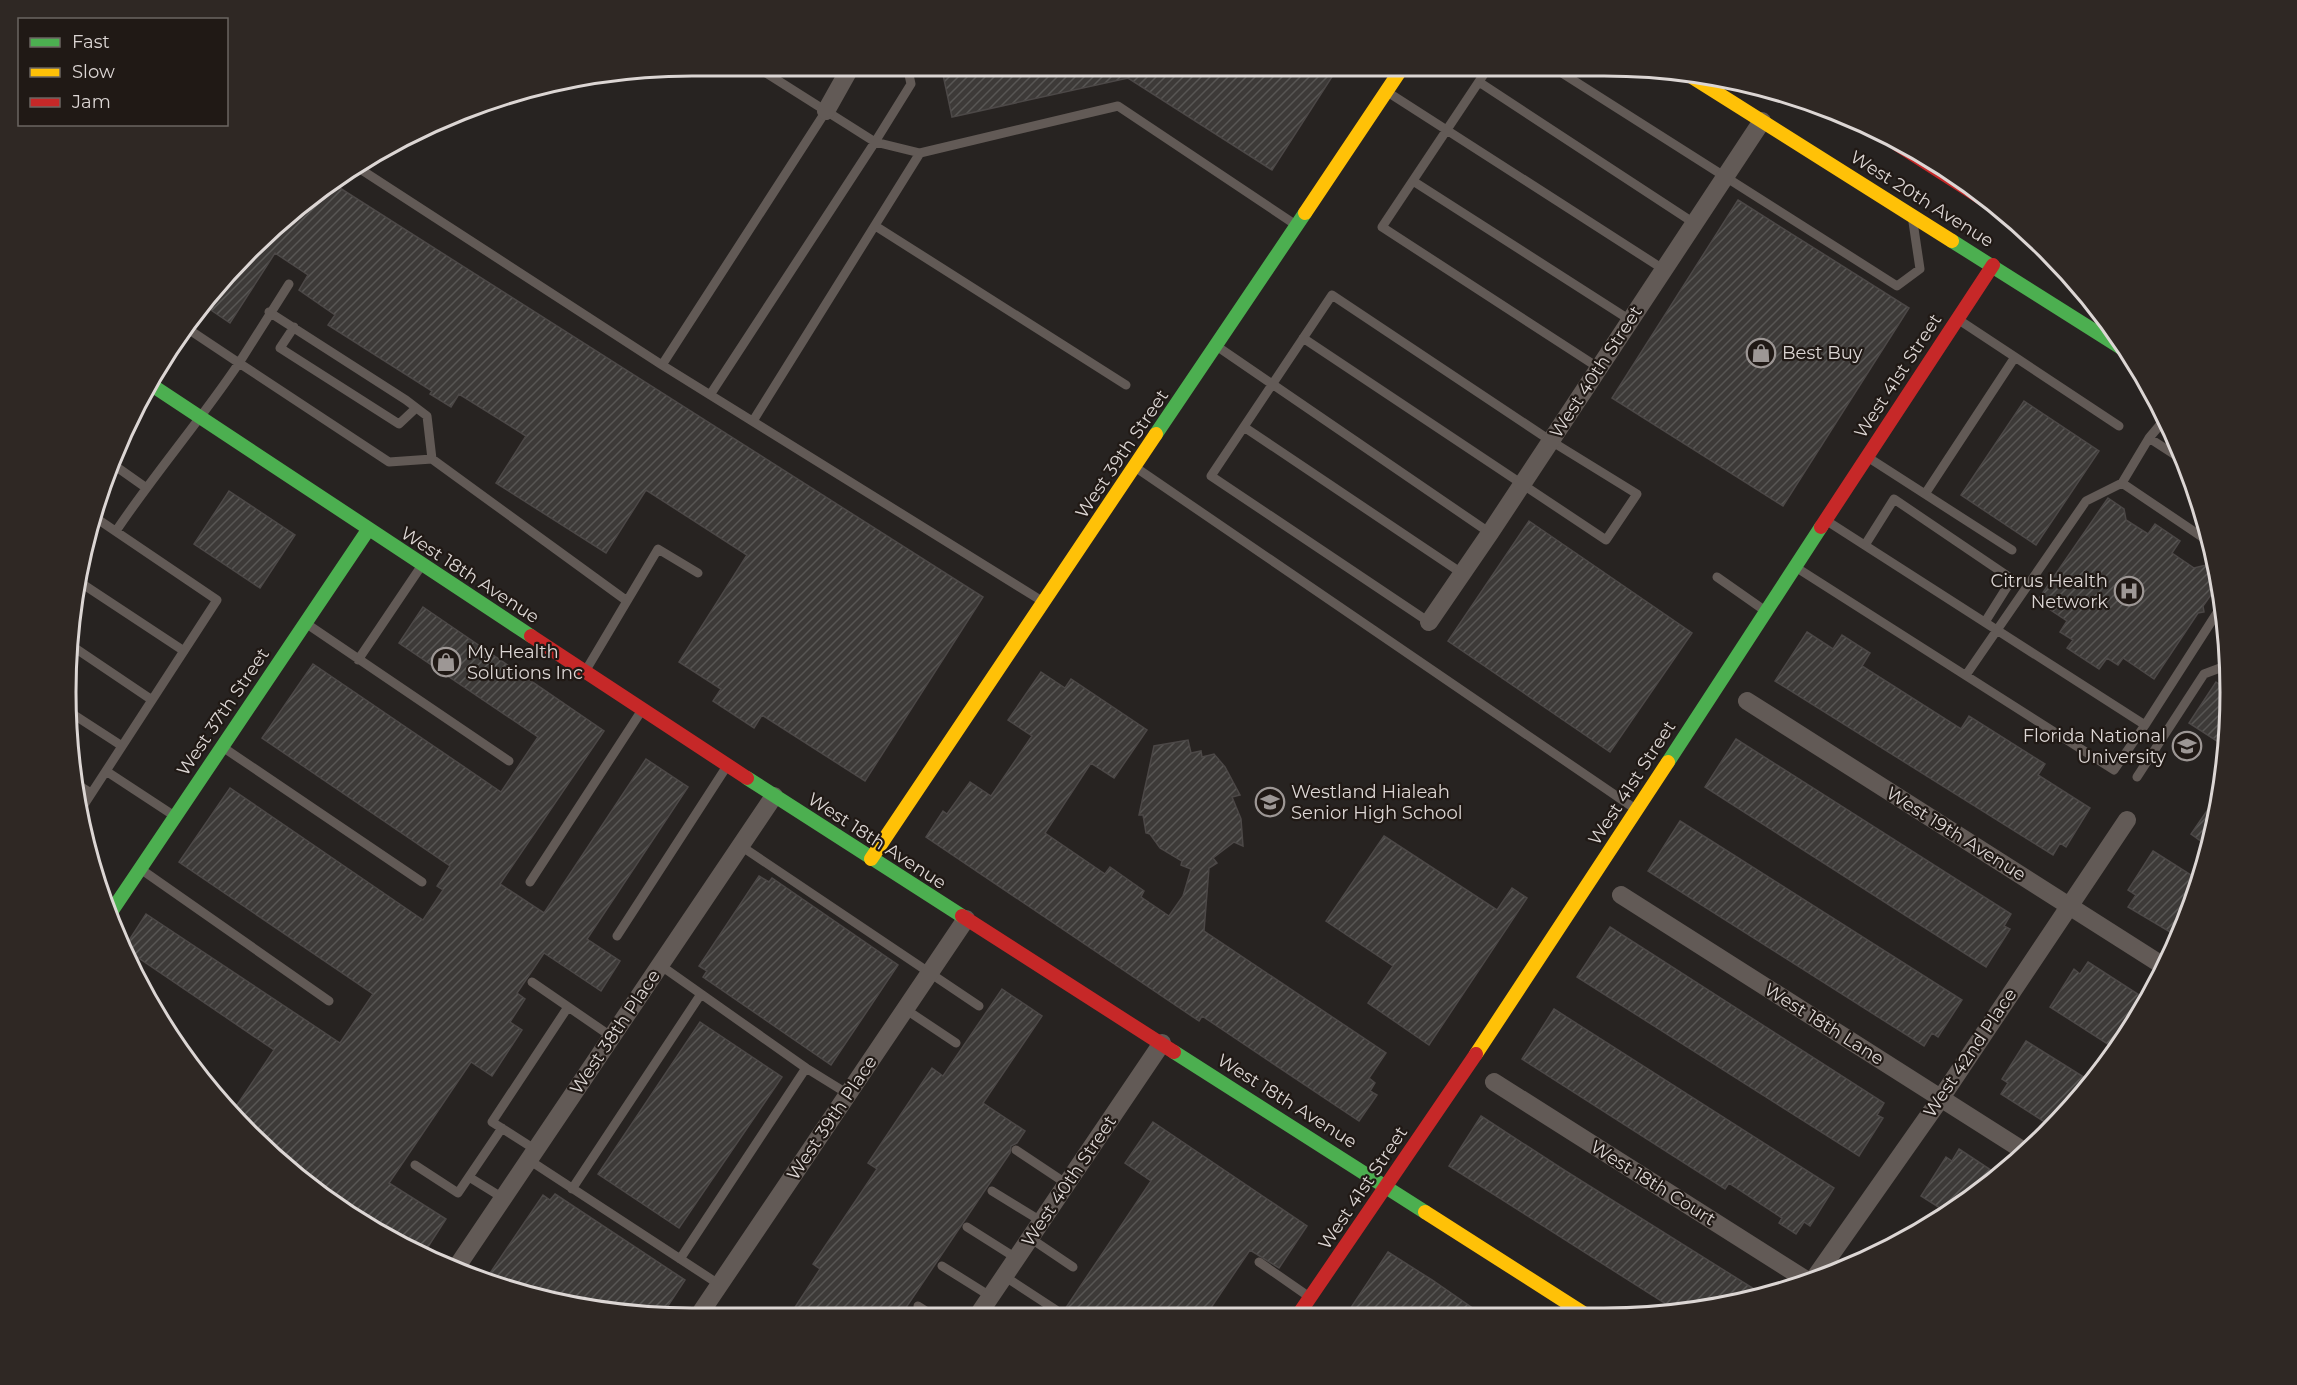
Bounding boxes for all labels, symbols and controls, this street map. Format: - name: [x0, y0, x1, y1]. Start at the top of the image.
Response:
- legend: [18, 18, 228, 126]
- text: Fast: [72, 31, 110, 53]
- text: Slow: [72, 61, 115, 83]
- text: Jam: [71, 91, 111, 113]
- street label: West 20th Avenue: [1846, 146, 1998, 252]
- street label: West 40th Street: [1545, 302, 1647, 442]
- street label: West 41st Street: [1850, 310, 1946, 442]
- shop icon: Best Buy: [1745, 337, 1777, 369]
- place label: Best Buy: [1782, 342, 1863, 364]
- street label: West 39th Street: [1071, 385, 1173, 523]
- street label: West 18th Avenue: [397, 522, 544, 628]
- place label: Citrus Health Network: [1990, 570, 2108, 613]
- hospital icon: Citrus Health Network: [2113, 575, 2145, 607]
- place label: My Health Solutions Inc: [467, 641, 583, 684]
- street label: West 37th Street: [172, 644, 274, 780]
- shop icon: My Health Solutions Inc: [430, 646, 462, 678]
- street label: West 41st Street: [1584, 717, 1680, 849]
- place label: Florida National University: [2023, 725, 2166, 768]
- school or university icon: Florida National University: [2171, 730, 2203, 762]
- place label: Westland Hialeah Senior High School: [1291, 781, 1463, 824]
- street label: West 19th Avenue: [1882, 782, 2030, 886]
- school or university icon: Westland Hialeah Senior High School: [1254, 786, 1286, 818]
- street label: West 18th Avenue: [804, 788, 951, 894]
- street label: West 38th Place: [565, 965, 665, 1099]
- street label: West 18th Lane: [1760, 978, 1888, 1070]
- street label: West 42nd Place: [1919, 984, 2021, 1122]
- street label: West 18th Avenue: [1213, 1049, 1361, 1153]
- street label: West 39th Place: [782, 1051, 882, 1184]
- street label: West 40th Street: [1017, 1111, 1121, 1251]
- street label: West 41st Street: [1314, 1122, 1412, 1254]
- street label: West 18th Court: [1586, 1136, 1720, 1230]

